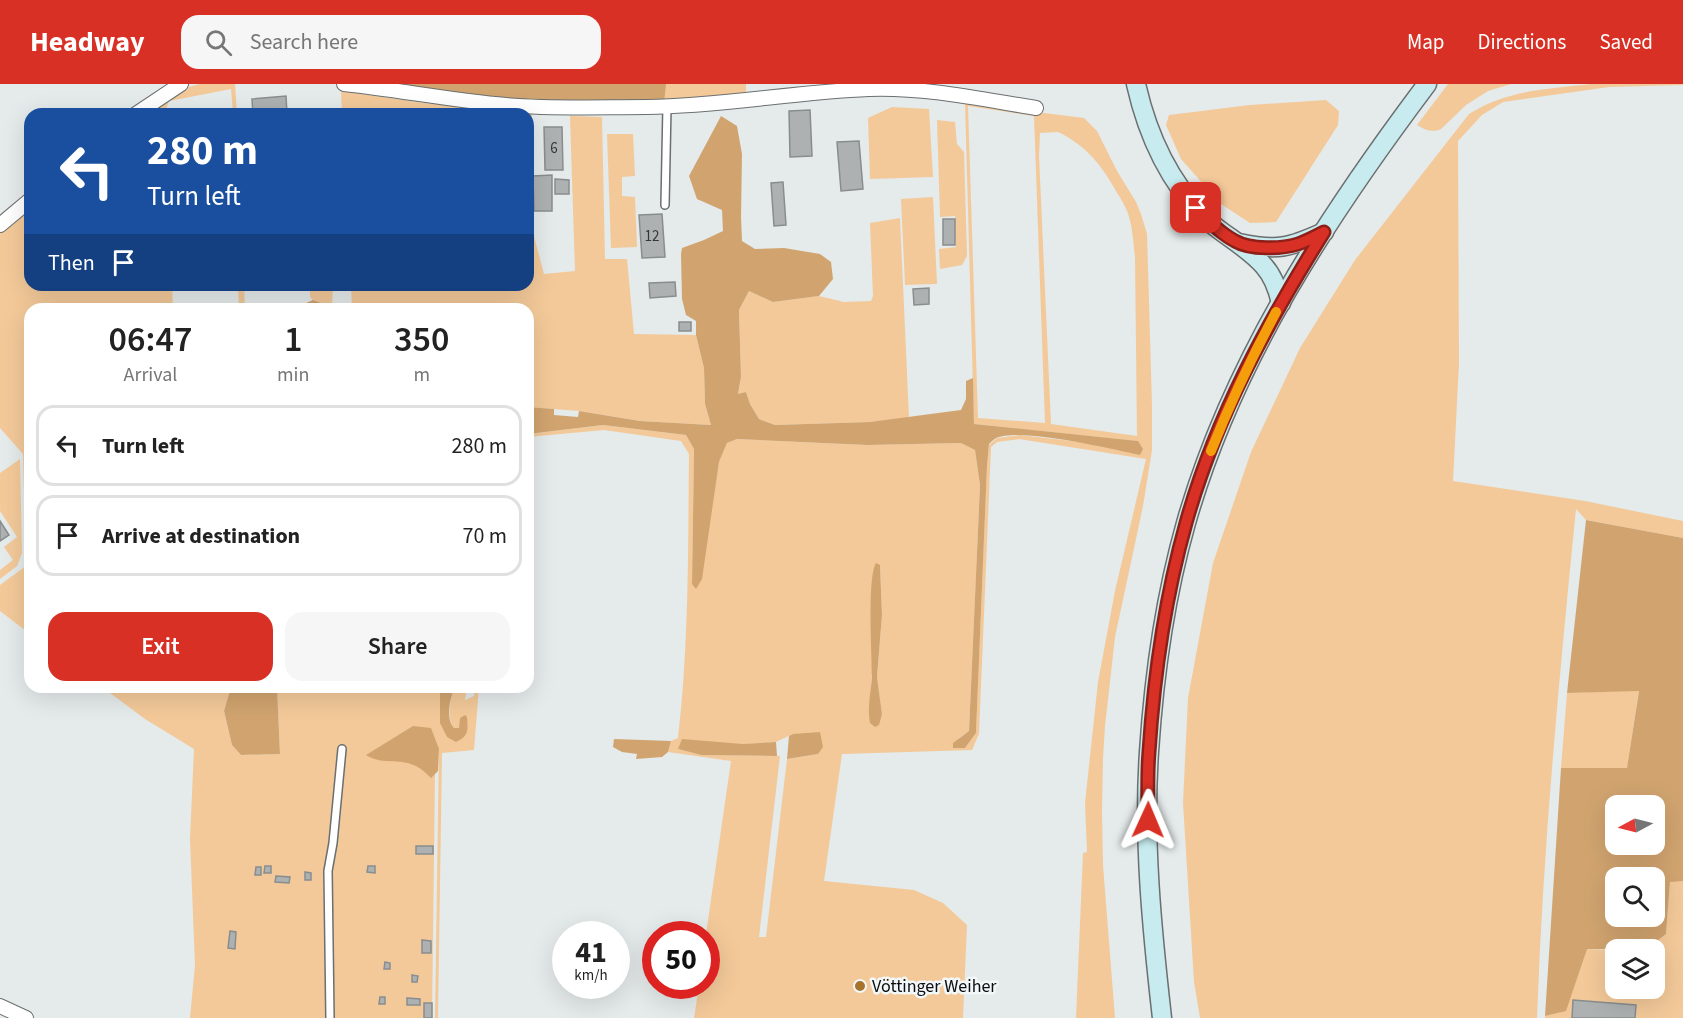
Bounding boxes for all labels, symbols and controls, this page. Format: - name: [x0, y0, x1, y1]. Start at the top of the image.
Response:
- search box: [181, 15, 601, 69]
- text: Headway: [30, 22, 145, 62]
- icon: search: [202, 26, 235, 59]
- text: Search here: [250, 26, 358, 58]
- text: Map: [1407, 27, 1445, 57]
- text: Directions: [1478, 27, 1566, 57]
- text: Saved: [1599, 27, 1653, 57]
- text: 280 m: [147, 121, 258, 181]
- icon: left: [48, 132, 126, 210]
- house number: 6: [550, 138, 558, 159]
- text: Turn left: [147, 177, 241, 216]
- pin: [1170, 182, 1221, 233]
- icon: arrive: [1179, 191, 1212, 224]
- house number: 12: [645, 226, 659, 247]
- icon: arrive: [107, 246, 140, 279]
- text: Then: [48, 247, 95, 279]
- text: 06:47: [109, 314, 192, 365]
- text: 1: [284, 314, 302, 365]
- text: 350: [394, 314, 449, 365]
- text: Arrival: [124, 361, 177, 389]
- text: min: [277, 361, 309, 389]
- text: m: [413, 361, 430, 389]
- icon: left: [51, 429, 84, 462]
- text: Turn left: [102, 430, 184, 462]
- text: 280 m: [452, 430, 507, 462]
- icon: arrive: [51, 519, 84, 552]
- text: Arrive at destination: [102, 520, 300, 552]
- text: 70 m: [462, 520, 507, 552]
- button: Exit: [48, 612, 273, 681]
- button: Share: [285, 612, 510, 681]
- position arrow: [1116, 788, 1180, 852]
- north arrow: [1605, 795, 1665, 855]
- map controls: [1605, 795, 1665, 999]
- button: search: [1605, 867, 1665, 927]
- speed limit sign: 50: [642, 921, 720, 999]
- text: 41: [575, 931, 607, 974]
- button: layers: [1605, 939, 1665, 999]
- text: km/h: [574, 965, 608, 986]
- place label: Vöttinger Weiher: [872, 974, 997, 999]
- marker: Vöttinger Weiher: [853, 979, 867, 993]

